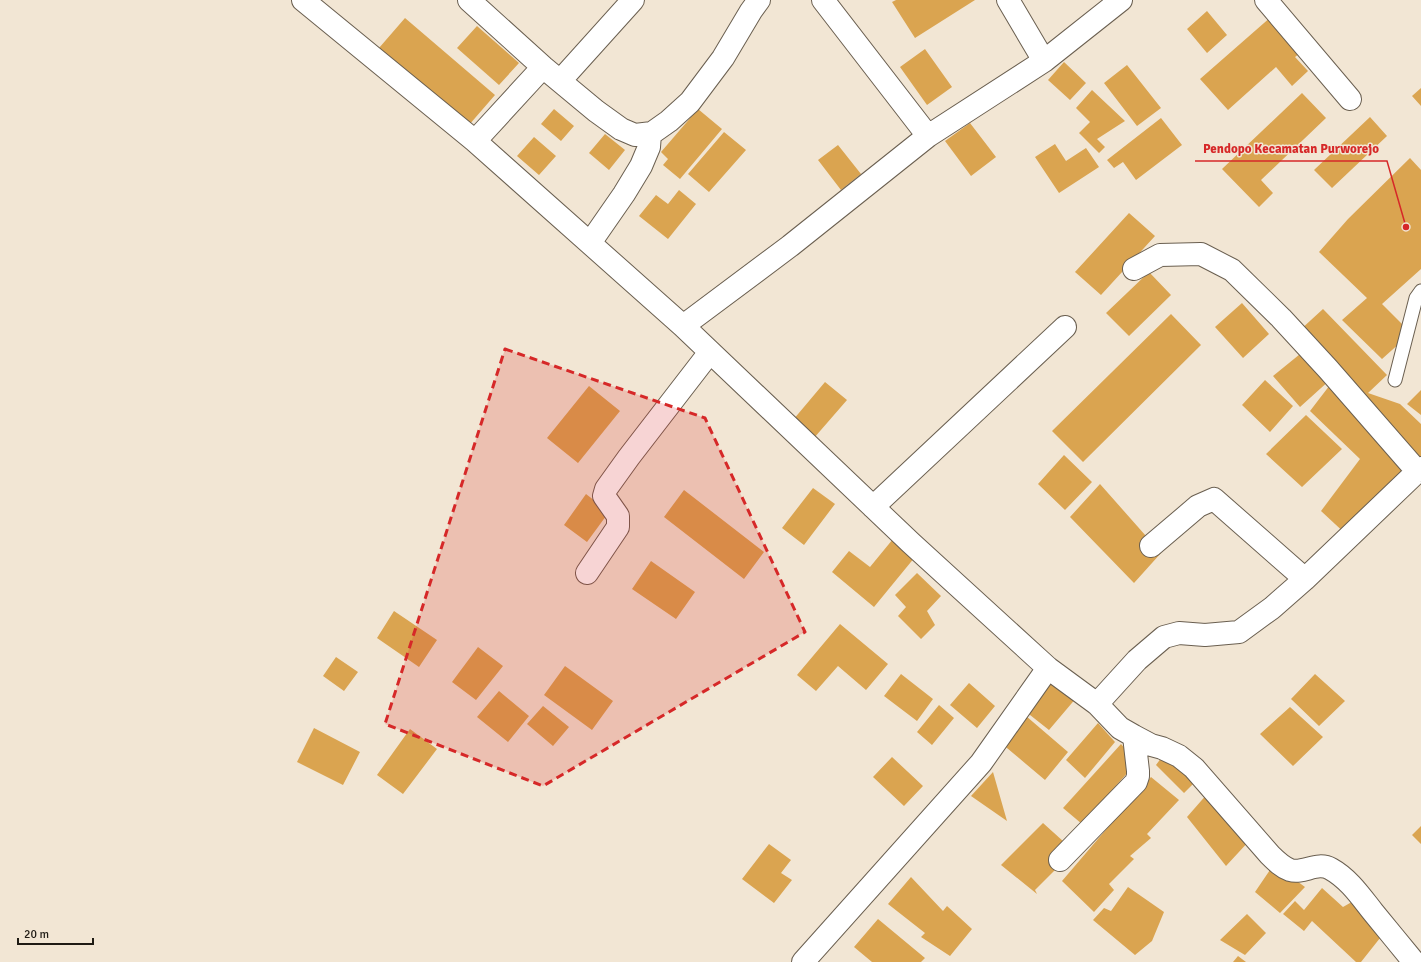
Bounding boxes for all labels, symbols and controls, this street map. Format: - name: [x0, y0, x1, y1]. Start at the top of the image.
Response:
- callout: Pendopo Kecamatan Purworejo: [1195, 136, 1387, 161]
- text: Pendopo Kecamatan Purworejo: [1203, 141, 1379, 157]
- scale bar: [18, 920, 93, 946]
- text: 20 m: [24, 927, 49, 942]

